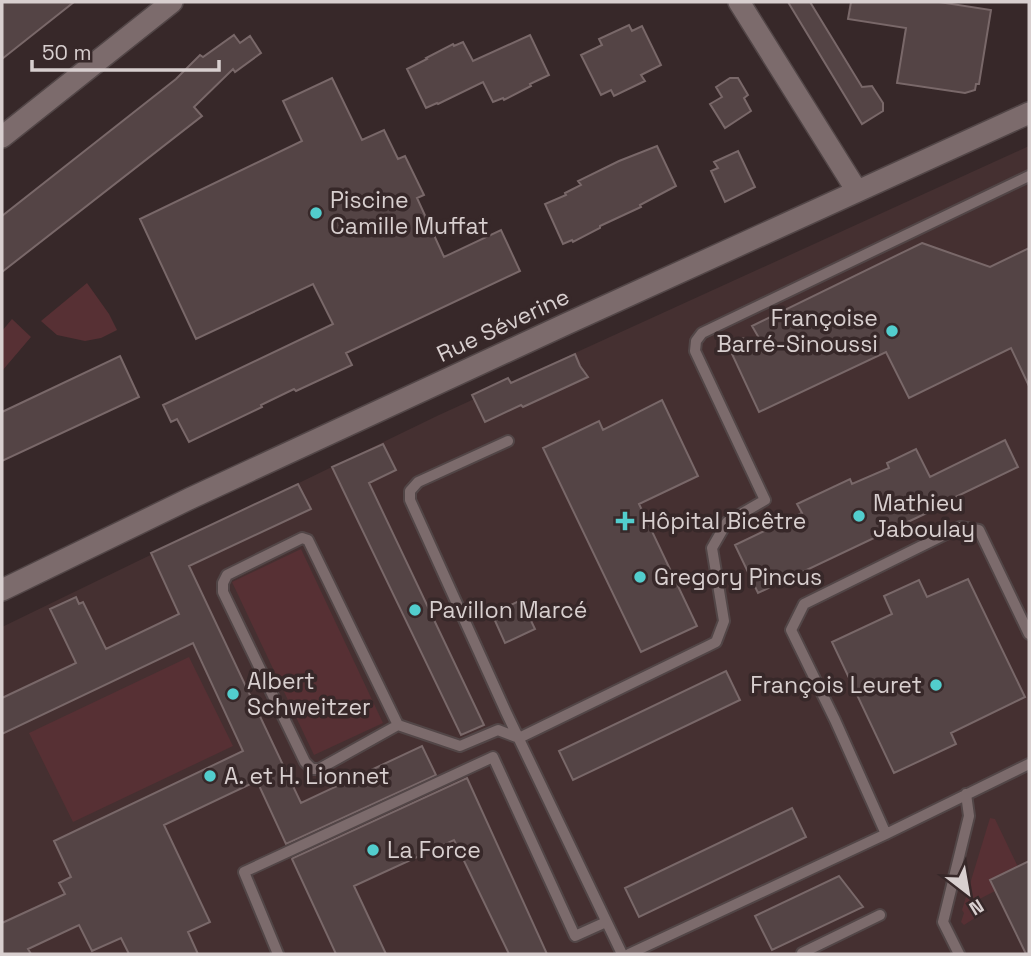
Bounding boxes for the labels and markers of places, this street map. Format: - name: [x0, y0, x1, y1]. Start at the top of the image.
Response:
- place label: Piscine Camille Muffat: [330, 185, 489, 241]
- marker: Piscine Camille Muffat: [308, 205, 324, 221]
- place label: Françoise Barré-Sinoussi: [717, 303, 878, 359]
- marker: Françoise Barré-Sinoussi: [884, 323, 900, 339]
- place label: Mathieu Jaboulay: [873, 488, 975, 544]
- place label: Hôpital Bicêtre: [641, 506, 806, 536]
- marker: Mathieu Jaboulay: [851, 508, 867, 524]
- marker: Hôpital Bicêtre: [615, 511, 635, 531]
- place label: Gregory Pincus: [654, 562, 822, 592]
- marker: Gregory Pincus: [632, 569, 648, 585]
- place label: Pavillon Marcé: [429, 595, 587, 625]
- marker: Pavillon Marcé: [407, 602, 423, 618]
- place label: Albert Schweitzer: [247, 666, 371, 722]
- place label: François Leuret: [750, 670, 922, 700]
- marker: François Leuret: [928, 677, 944, 693]
- marker: Albert Schweitzer: [225, 686, 241, 702]
- place label: A. et H. Lionnet: [224, 761, 390, 791]
- marker: A. et H. Lionnet: [202, 768, 218, 784]
- place label: La Force: [387, 835, 481, 865]
- marker: La Force: [365, 842, 381, 858]

